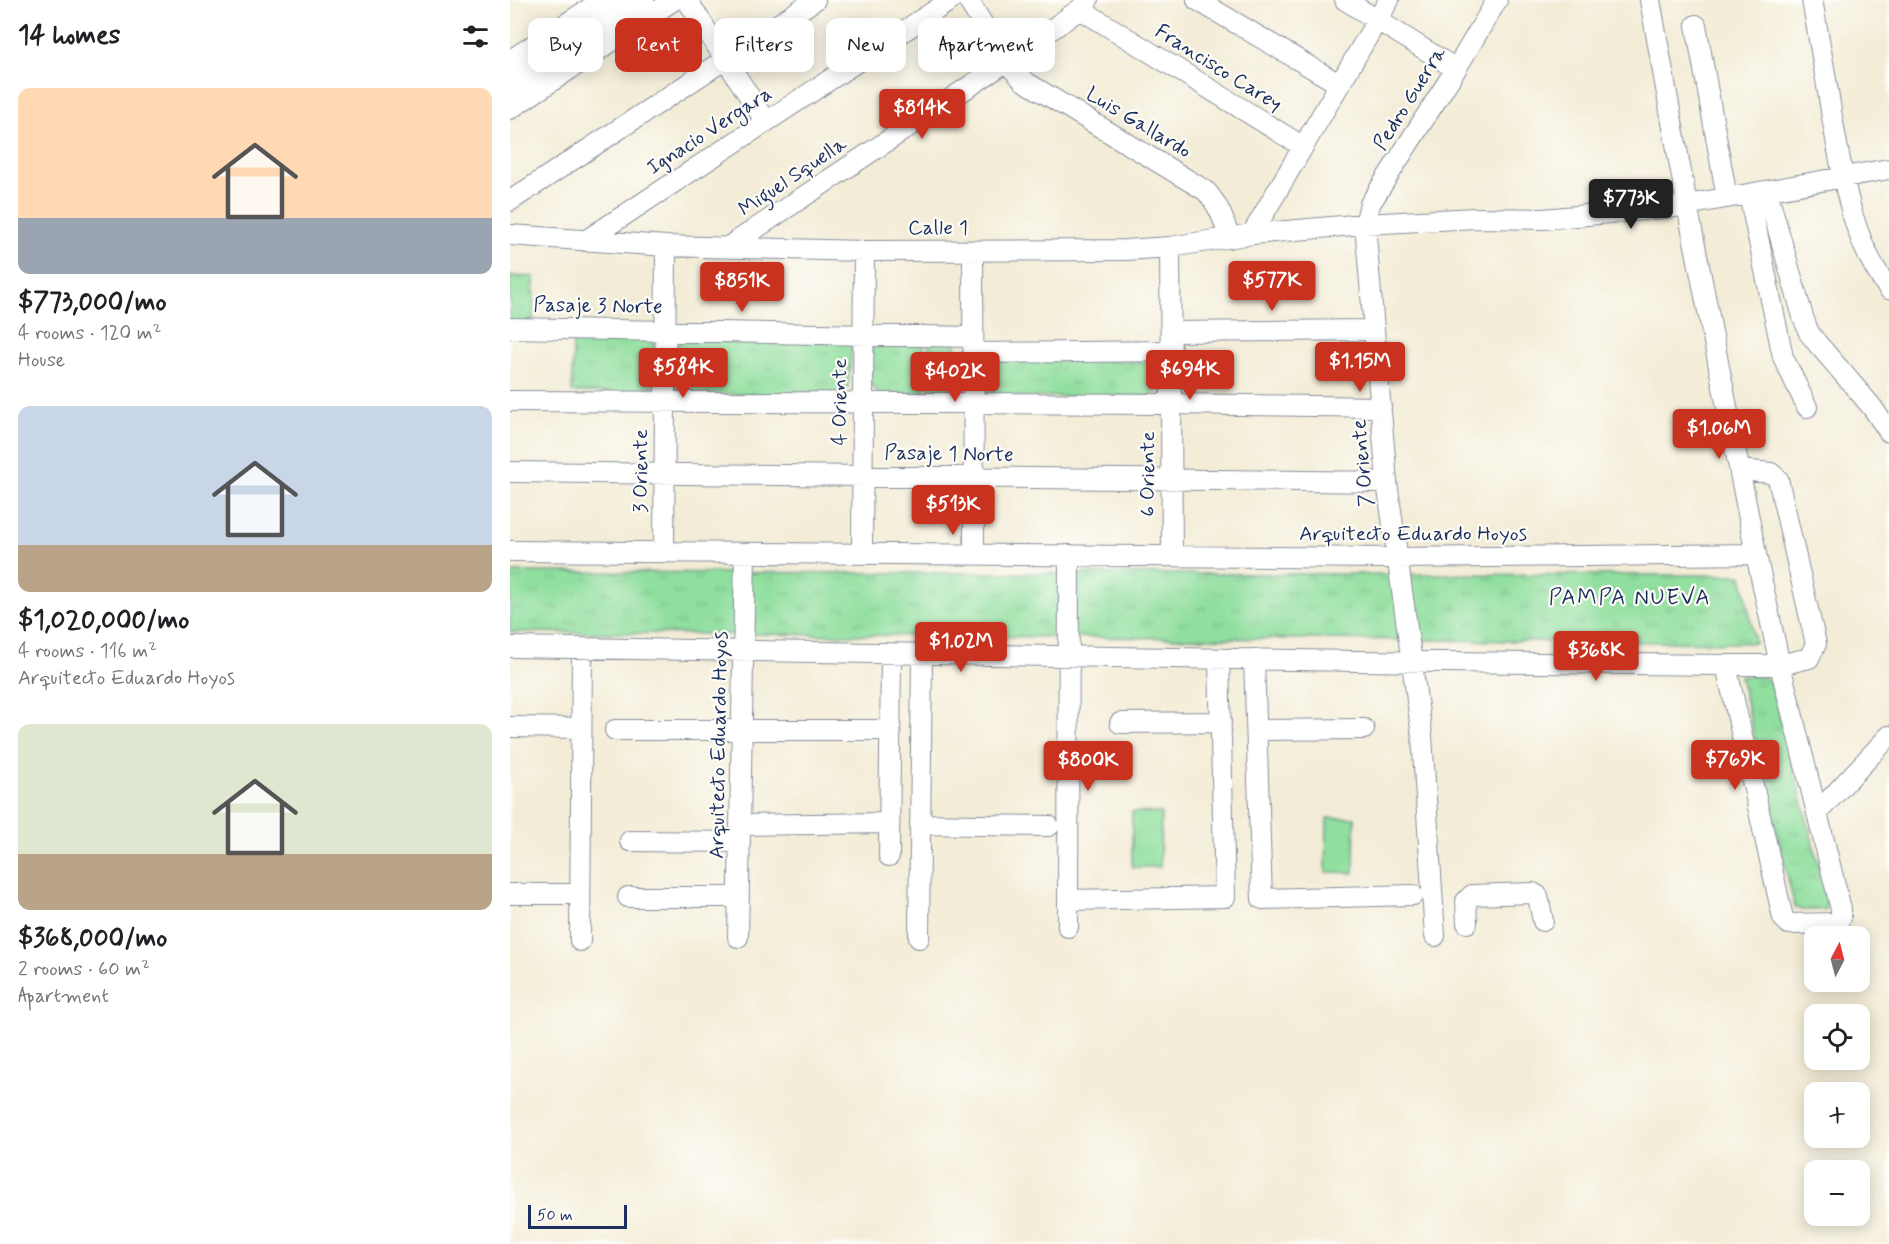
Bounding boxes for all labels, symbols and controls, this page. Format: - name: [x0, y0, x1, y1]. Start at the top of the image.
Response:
- chip: Buy: [528, 18, 603, 72]
- chip: Rent: [615, 18, 702, 72]
- chip: Filters: [714, 18, 814, 72]
- chip: New: [826, 18, 906, 72]
- chip: Apartment: [918, 18, 1055, 72]
- street label: Francisco Carey: [1150, 18, 1287, 118]
- text: 14 homes: [18, 19, 120, 53]
- icon: filters: [459, 20, 492, 53]
- street label: Pedro Guerra: [1367, 41, 1453, 156]
- street label: Ignacio Vergara: [642, 80, 778, 183]
- street label: Luis Gallardo: [1081, 80, 1196, 165]
- pin: $814K: [880, 89, 964, 140]
- text: $814K: [893, 95, 951, 122]
- icon: home: [201, 127, 309, 235]
- street label: Miguel Squella: [733, 130, 854, 225]
- pin: $773K: [1589, 179, 1673, 230]
- text: $773K: [1603, 185, 1659, 212]
- street label: Calle 1: [908, 214, 968, 242]
- pin: $577K: [1230, 261, 1314, 312]
- pin: $851K: [700, 262, 784, 313]
- text: $577K: [1242, 267, 1302, 294]
- text: $851K: [714, 268, 770, 295]
- text: $773,000/mo: [18, 286, 167, 320]
- street label: Pasaje 3 Norte: [533, 291, 663, 321]
- text: 4 rooms · 120 m²: [18, 320, 161, 347]
- pin: $1.15M: [1311, 342, 1409, 393]
- text: House: [18, 347, 65, 374]
- pin: $584K: [641, 348, 725, 399]
- text: $1.15M: [1329, 348, 1391, 375]
- pin: $694K: [1148, 350, 1232, 401]
- pin: $402K: [913, 352, 997, 403]
- text: $584K: [653, 354, 713, 381]
- text: $694K: [1160, 356, 1220, 383]
- text: $402K: [925, 358, 985, 385]
- street label: 4 Oriente: [826, 359, 854, 445]
- pin: $1.06M: [1670, 409, 1768, 460]
- text: $1.06M: [1687, 415, 1751, 442]
- street label: 7 Oriente: [1345, 418, 1381, 508]
- street label: 3 Oriente: [627, 429, 655, 513]
- street label: 6 Oriente: [1134, 431, 1162, 517]
- street label: Pasaje 1 Norte: [884, 439, 1014, 469]
- icon: home: [201, 445, 309, 553]
- pin: $513K: [911, 485, 995, 536]
- text: $513K: [926, 491, 980, 518]
- street label: Arquitecto Eduardo Hoyos: [1299, 520, 1527, 548]
- district label: PAMPA NUEVA: [1549, 584, 1711, 612]
- text: $1,020,000/mo: [18, 604, 189, 638]
- pin: $1.02M: [912, 622, 1010, 673]
- text: $1.02M: [929, 628, 993, 655]
- street label: Arquitecto Eduardo Hoyos: [703, 631, 735, 859]
- pin: $368K: [1554, 631, 1638, 682]
- text: $368K: [1568, 637, 1624, 664]
- text: 4 rooms · 116 m²: [18, 638, 157, 665]
- text: Arquitecto Eduardo Hoyos: [18, 665, 235, 692]
- pin: $769K: [1693, 740, 1777, 791]
- pin: $800K: [1046, 741, 1130, 792]
- text: $769K: [1705, 746, 1765, 773]
- text: $800K: [1058, 747, 1118, 774]
- icon: home: [201, 763, 309, 871]
- text: $368,000/mo: [18, 922, 167, 956]
- north arrow: [1804, 926, 1870, 992]
- map controls: [1804, 926, 1870, 1226]
- text: 2 rooms · 60 m²: [18, 956, 150, 983]
- text: Apartment: [18, 983, 109, 1010]
- button: locate: [1804, 1004, 1870, 1070]
- button: +: [1804, 1082, 1870, 1148]
- button: −: [1804, 1160, 1870, 1226]
- scale bar: [528, 1202, 627, 1230]
- text: 50 m: [537, 1205, 573, 1226]

